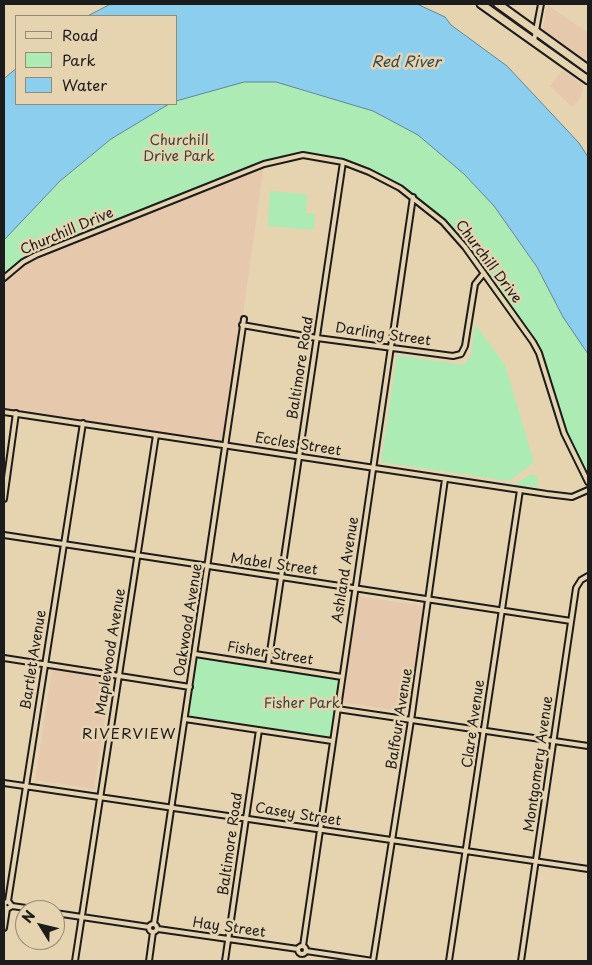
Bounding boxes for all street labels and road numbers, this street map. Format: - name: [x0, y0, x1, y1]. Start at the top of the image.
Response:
- street label: Churchill Drive: [18, 205, 116, 259]
- street label: Churchill Drive: [451, 217, 525, 307]
- street label: Baltimore Road: [285, 315, 317, 421]
- street label: Darling Street: [334, 320, 432, 350]
- street label: Eccles Street: [254, 430, 342, 460]
- street label: Ashland Avenue: [329, 516, 363, 624]
- street label: Mabel Street: [229, 551, 319, 579]
- street label: Oakwood Avenue: [172, 562, 206, 678]
- street label: Maplewood Avenue: [93, 587, 129, 717]
- street label: Bartlet Avenue: [18, 609, 50, 711]
- street label: Fisher Street: [226, 639, 314, 669]
- street label: Balfour Avenue: [384, 667, 416, 771]
- street label: Clare Avenue: [459, 679, 489, 769]
- street label: Montgomery Avenue: [521, 695, 557, 833]
- street label: Baltimore Road: [215, 791, 247, 897]
- street label: Casey Street: [254, 800, 342, 830]
- street label: Hay Street: [191, 915, 267, 941]

